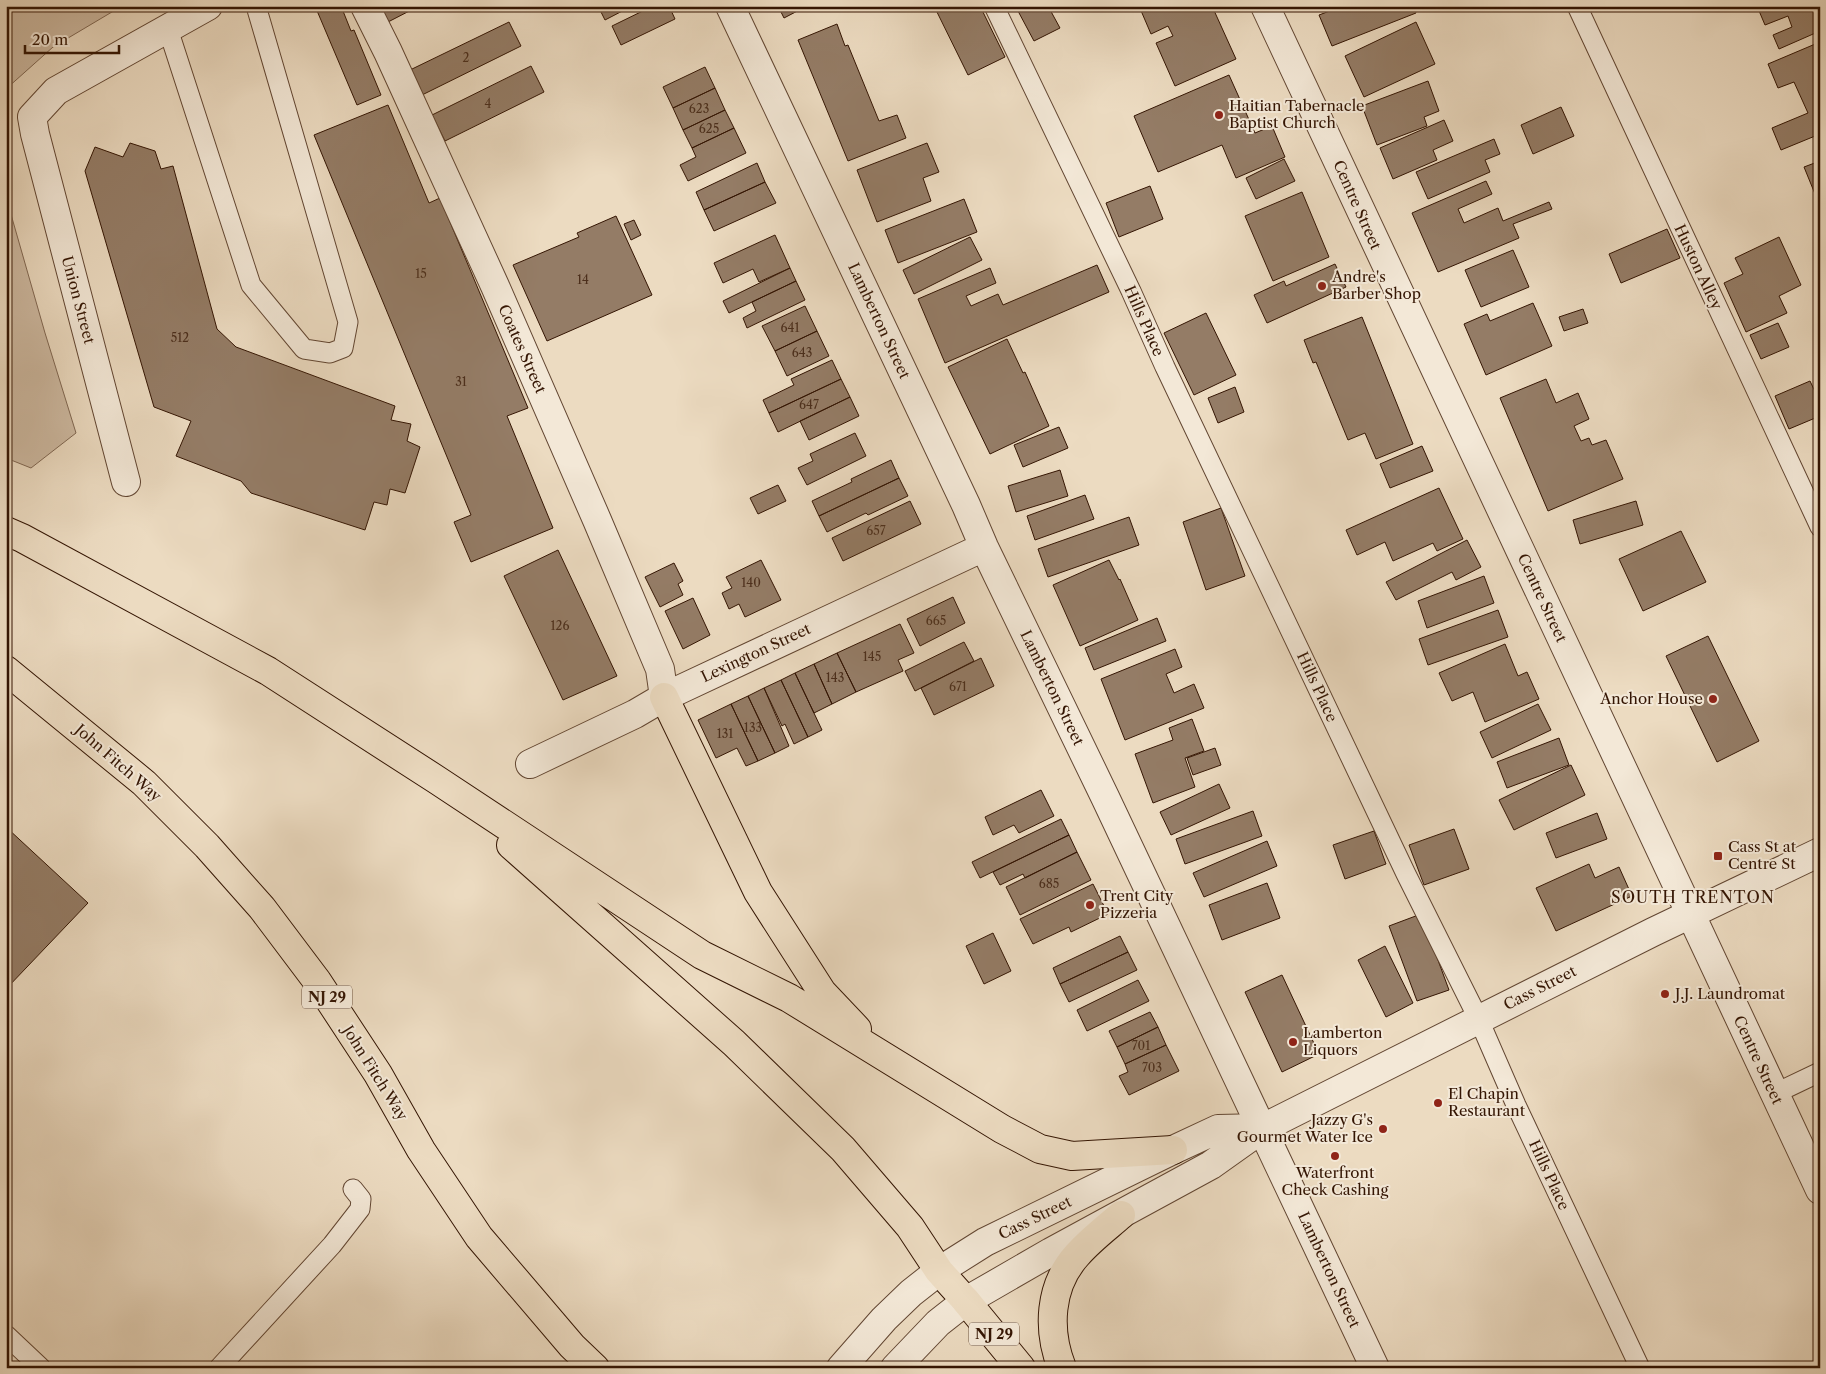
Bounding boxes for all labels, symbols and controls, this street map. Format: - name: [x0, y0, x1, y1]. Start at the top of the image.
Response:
- scale bar: [25, 22, 119, 54]
- text: 20 m: [32, 30, 68, 49]
- house number: 2: [463, 50, 470, 65]
- house number: 4: [485, 96, 492, 111]
- place label: Haitian Tabernacle Baptist Church: [1229, 96, 1365, 132]
- house number: 623: [689, 101, 709, 116]
- marker: Haitian Tabernacle Baptist Church: [1213, 109, 1225, 121]
- house number: 625: [699, 121, 719, 136]
- street label: Centre Street: [1329, 157, 1386, 253]
- street label: Huston Alley: [1670, 221, 1727, 313]
- street label: Union Street: [58, 254, 100, 347]
- street label: Lamberton Street: [844, 260, 915, 382]
- house number: 15: [415, 266, 427, 281]
- place label: Andre's Barber Shop: [1331, 267, 1421, 303]
- house number: 14: [577, 272, 589, 287]
- marker: Andre's Barber Shop: [1316, 280, 1328, 292]
- street label: Hills Place: [1120, 282, 1168, 359]
- street label: Coates Street: [494, 301, 551, 397]
- house number: 641: [780, 320, 800, 335]
- house number: 512: [171, 330, 189, 345]
- house number: 643: [792, 345, 812, 360]
- house number: 31: [455, 374, 467, 389]
- house number: 647: [799, 397, 819, 412]
- house number: 657: [866, 523, 886, 538]
- street label: Centre Street: [1514, 550, 1572, 646]
- house number: 140: [741, 575, 761, 590]
- house number: 665: [926, 613, 946, 628]
- house number: 126: [551, 618, 569, 633]
- street label: Lexington Street: [698, 619, 814, 686]
- street label: Lamberton Street: [1016, 627, 1089, 749]
- house number: 145: [863, 649, 881, 664]
- street label: Hills Place: [1293, 649, 1342, 725]
- house number: 143: [826, 670, 844, 685]
- house number: 671: [949, 679, 967, 694]
- place label: Anchor House: [1599, 689, 1703, 708]
- marker: Anchor House: [1707, 693, 1719, 705]
- street label: John Fitch Way: [70, 719, 166, 806]
- house number: 133: [744, 720, 762, 735]
- house number: 131: [717, 726, 733, 741]
- place label: Cass St at Centre St: [1728, 837, 1797, 873]
- marker: Cass St at Centre St: [1712, 850, 1724, 862]
- house number: 685: [1039, 876, 1059, 891]
- place label: Trent City Pizzeria: [1100, 886, 1174, 922]
- district label: SOUTH TRENTON: [1611, 887, 1775, 907]
- marker: Trent City Pizzeria: [1084, 899, 1096, 911]
- street label: Cass Street: [1500, 961, 1580, 1014]
- place label: J.J. Laundromat: [1673, 984, 1786, 1003]
- road number: NJ 29: [302, 986, 352, 1009]
- marker: J.J. Laundromat: [1659, 988, 1671, 1000]
- street label: Centre Street: [1730, 1012, 1788, 1108]
- street label: John Fitch Way: [338, 1020, 413, 1124]
- place label: Lamberton Liquors: [1303, 1023, 1383, 1059]
- marker: Lamberton Liquors: [1287, 1036, 1299, 1048]
- house number: 701: [1132, 1038, 1150, 1053]
- house number: 703: [1142, 1060, 1162, 1075]
- place label: El Chapin Restaurant: [1448, 1084, 1526, 1120]
- marker: El Chapin Restaurant: [1432, 1097, 1444, 1109]
- place label: Jazzy G's Gourmet Water Ice: [1237, 1110, 1373, 1146]
- marker: Jazzy G's Gourmet Water Ice: [1377, 1123, 1389, 1135]
- street label: Hills Place: [1525, 1137, 1574, 1213]
- marker: Waterfront Check Cashing: [1329, 1150, 1341, 1162]
- place label: Waterfront Check Cashing: [1282, 1163, 1389, 1199]
- street label: Cass Street: [995, 1191, 1075, 1243]
- street label: Lamberton Street: [1294, 1209, 1365, 1331]
- road number: NJ 29: [969, 1322, 1019, 1346]

